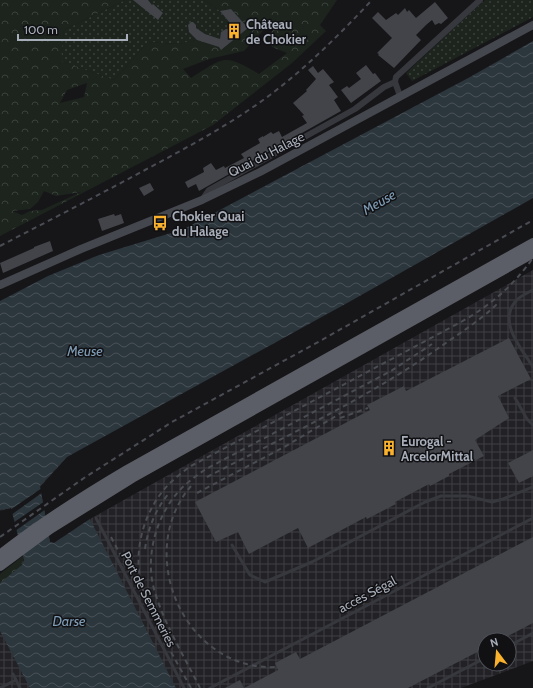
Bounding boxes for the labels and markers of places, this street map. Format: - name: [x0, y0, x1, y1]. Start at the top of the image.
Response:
- place label: Château de Chokier: [246, 16, 307, 47]
- building icon: Château de Chokier: [225, 22, 243, 40]
- place label: Chokier Quai du Halage: [172, 208, 244, 239]
- bus stop icon: Chokier Quai du Halage: [151, 214, 169, 232]
- place label: Eurogal - ArcelorMittal: [401, 433, 474, 464]
- building icon: Eurogal - ArcelorMittal: [380, 439, 398, 457]

